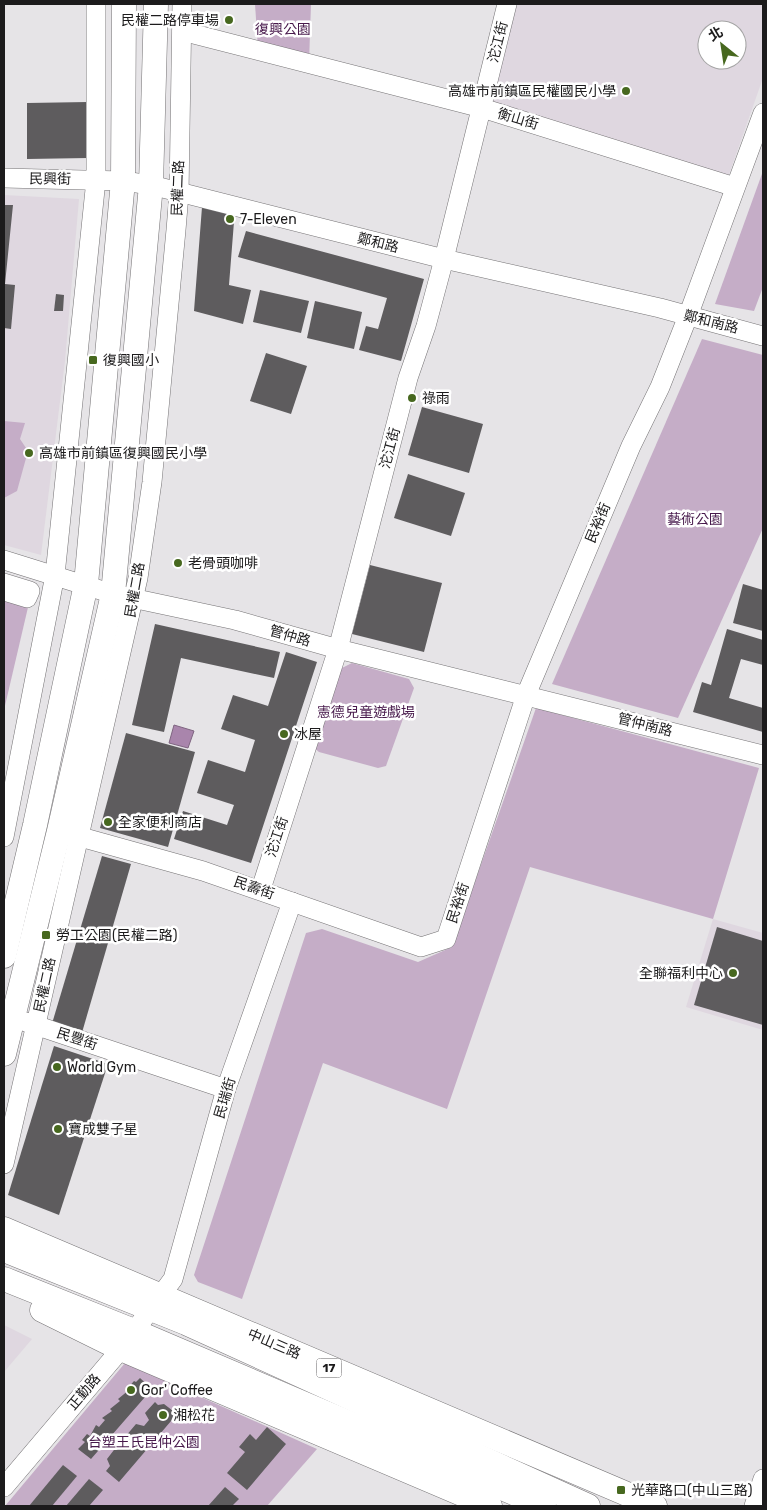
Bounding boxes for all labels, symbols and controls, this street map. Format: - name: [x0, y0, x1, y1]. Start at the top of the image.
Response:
- place label: 民權二路停車場: [121, 12, 219, 29]
- marker: 民權二路停車場: [223, 14, 235, 26]
- street label: 沱江街: [485, 20, 511, 64]
- north arrow: [697, 20, 747, 70]
- park label: 復興公園: [255, 21, 311, 38]
- text: 北: [705, 23, 726, 45]
- place label: 高雄市前鎮區民權國民小學: [448, 83, 616, 100]
- marker: 高雄市前鎮區民權國民小學: [620, 85, 632, 97]
- street label: 衡山街: [495, 105, 541, 133]
- street label: 民權二路: [169, 160, 187, 216]
- street label: 民興街: [29, 170, 71, 188]
- place label: 7-Eleven: [240, 211, 297, 228]
- marker: 7-Eleven: [224, 213, 236, 225]
- street label: 鄭和路: [356, 230, 400, 256]
- street label: 鄭和南路: [682, 307, 740, 337]
- place label: 復興國小: [103, 352, 159, 369]
- marker: 復興國小: [87, 354, 99, 366]
- place label: 祿雨: [422, 390, 450, 407]
- marker: 祿雨: [406, 392, 418, 404]
- street label: 沱江街: [376, 426, 404, 470]
- place label: 高雄市前鎮區復興國民小學: [39, 445, 207, 462]
- marker: 高雄市前鎮區復興國民小學: [23, 447, 35, 459]
- street label: 民裕街: [582, 500, 614, 546]
- park label: 藝術公園: [667, 511, 723, 528]
- place label: 老骨頭咖啡: [188, 555, 258, 572]
- marker: 老骨頭咖啡: [172, 557, 184, 569]
- street label: 民權二路: [122, 561, 148, 619]
- street label: 管仲路: [267, 622, 313, 650]
- park label: 憲德兒童遊戲場: [317, 704, 415, 721]
- street label: 管仲南路: [616, 710, 674, 740]
- place label: 冰屋: [294, 726, 322, 743]
- marker: 冰屋: [278, 728, 290, 740]
- place label: 全家便利商店: [118, 814, 202, 831]
- street label: 沱江街: [262, 814, 292, 860]
- marker: 全家便利商店: [102, 816, 114, 828]
- street label: 民壽街: [231, 873, 277, 903]
- street label: 民裕街: [443, 880, 473, 926]
- place label: 勞工公園(民權二路): [56, 927, 178, 944]
- marker: 勞工公園(民權二路): [40, 929, 52, 941]
- street label: 民權二路: [31, 956, 59, 1014]
- place label: 全聯福利中心: [639, 965, 723, 982]
- marker: 全聯福利中心: [727, 967, 739, 979]
- street label: 民豐街: [54, 1024, 100, 1054]
- place label: World Gym: [67, 1059, 136, 1076]
- marker: World Gym: [51, 1061, 63, 1073]
- street label: 民瑞街: [211, 1075, 239, 1121]
- place label: 寶成雙子星: [68, 1121, 138, 1138]
- marker: 寶成雙子星: [52, 1123, 64, 1135]
- street label: 中山三路: [245, 1325, 303, 1363]
- road number: 17: [316, 1359, 342, 1378]
- street label: 正勤路: [64, 1370, 104, 1414]
- place label: Gor' Coffee: [141, 1382, 213, 1399]
- marker: Gor' Coffee: [125, 1384, 137, 1396]
- place label: 湘松花: [173, 1407, 215, 1424]
- marker: 湘松花: [157, 1409, 169, 1421]
- park label: 台塑王氏昆仲公園: [88, 1434, 200, 1451]
- place label: 光華路口(中山三路): [631, 1482, 753, 1499]
- marker: 光華路口(中山三路): [615, 1484, 627, 1496]

